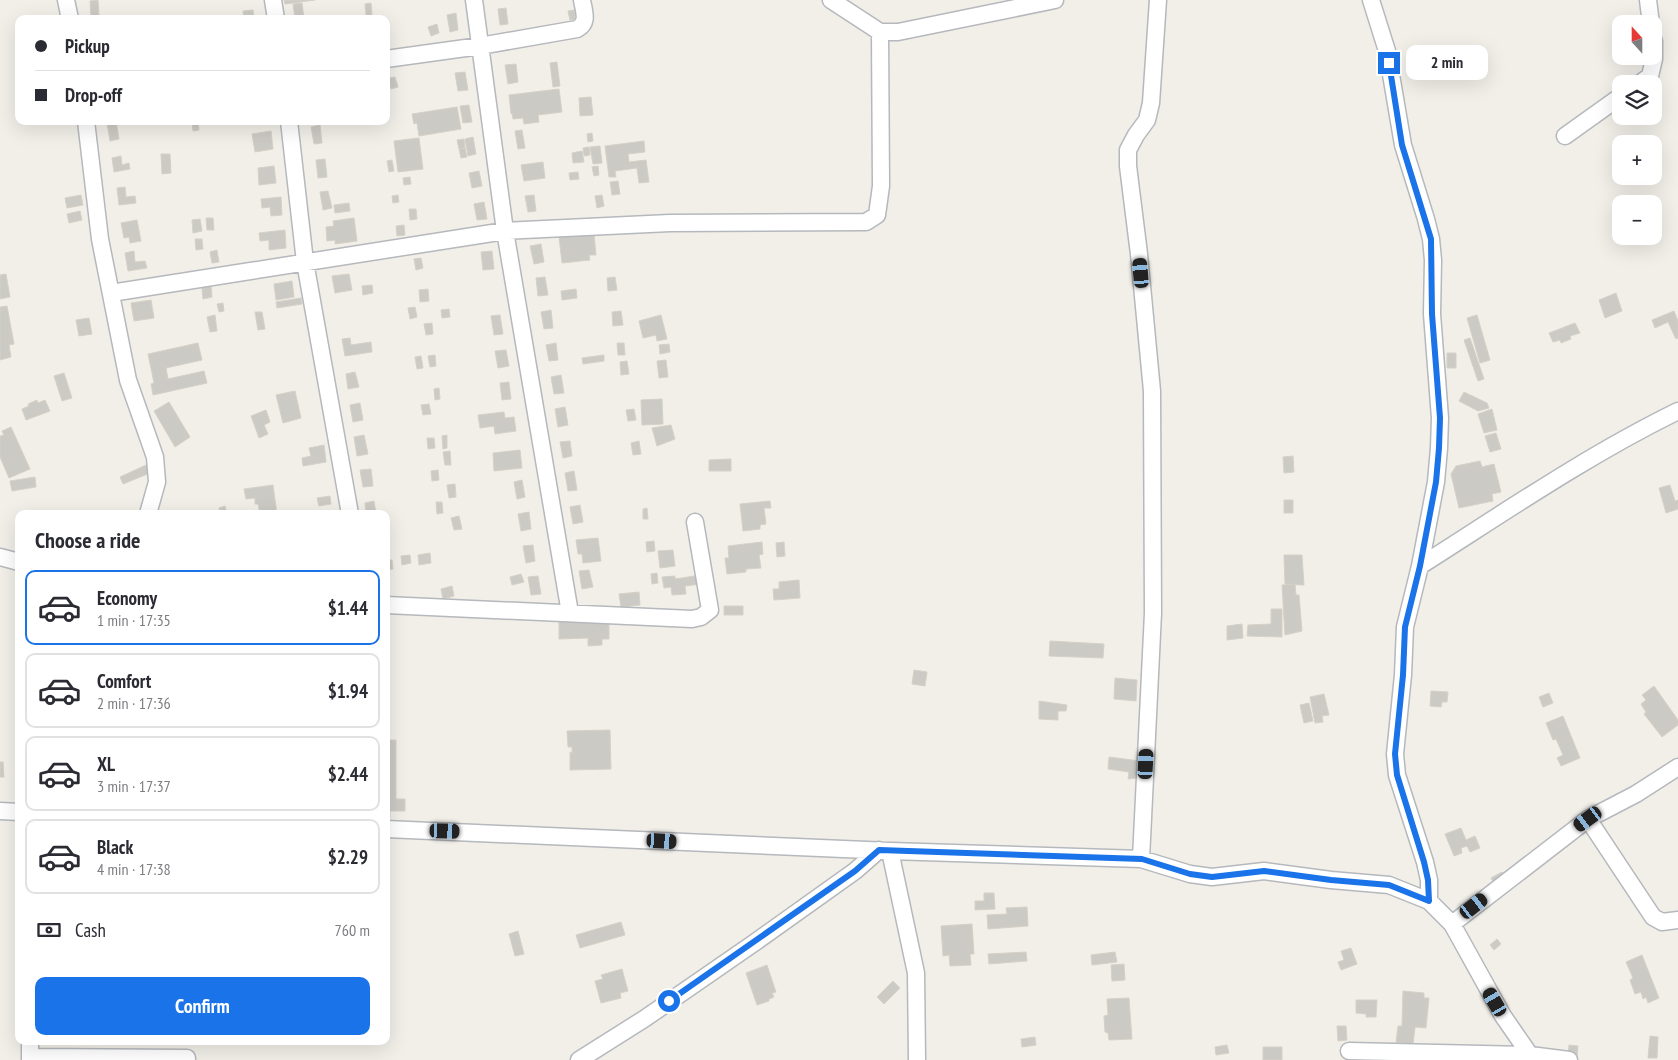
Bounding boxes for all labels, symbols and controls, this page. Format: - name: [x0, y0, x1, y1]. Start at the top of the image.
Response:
- north arrow: [1612, 15, 1662, 65]
- map controls: [1612, 15, 1662, 245]
- text: Pickup: [65, 34, 110, 58]
- callout: 2 min: [1406, 46, 1489, 80]
- route end: [1378, 52, 1400, 74]
- text: 2 min: [1431, 52, 1463, 72]
- button: layers: [1612, 75, 1662, 125]
- text: Drop-off: [65, 83, 122, 107]
- button: +: [1612, 135, 1662, 185]
- button: −: [1612, 195, 1662, 245]
- car: [1132, 257, 1149, 289]
- text: Choose a ride: [35, 526, 140, 554]
- icon: car: [37, 585, 82, 630]
- text: Economy: [97, 586, 157, 610]
- text: $1.44: [328, 596, 368, 620]
- text: 1 min · 17:35: [97, 610, 171, 630]
- icon: car: [37, 668, 82, 713]
- text: Comfort: [97, 669, 151, 693]
- text: $1.94: [328, 679, 368, 703]
- text: 2 min · 17:36: [97, 693, 171, 713]
- car: [1137, 749, 1154, 779]
- icon: car: [37, 751, 82, 796]
- text: XL: [97, 752, 115, 776]
- text: $2.44: [328, 762, 368, 786]
- text: 3 min · 17:37: [97, 776, 171, 796]
- car: [1571, 804, 1604, 834]
- car: [429, 823, 460, 839]
- car: [646, 833, 677, 849]
- icon: car: [37, 834, 82, 879]
- text: Black: [97, 835, 133, 859]
- text: $2.29: [328, 845, 368, 869]
- text: 4 min · 17:38: [97, 859, 171, 879]
- car: [1457, 891, 1490, 921]
- icon: cash: [35, 916, 63, 944]
- text: Cash: [75, 918, 106, 942]
- text: 760 m: [335, 920, 370, 940]
- button: Confirm: [35, 977, 370, 1035]
- car: [1481, 985, 1508, 1019]
- route start: [658, 990, 680, 1012]

